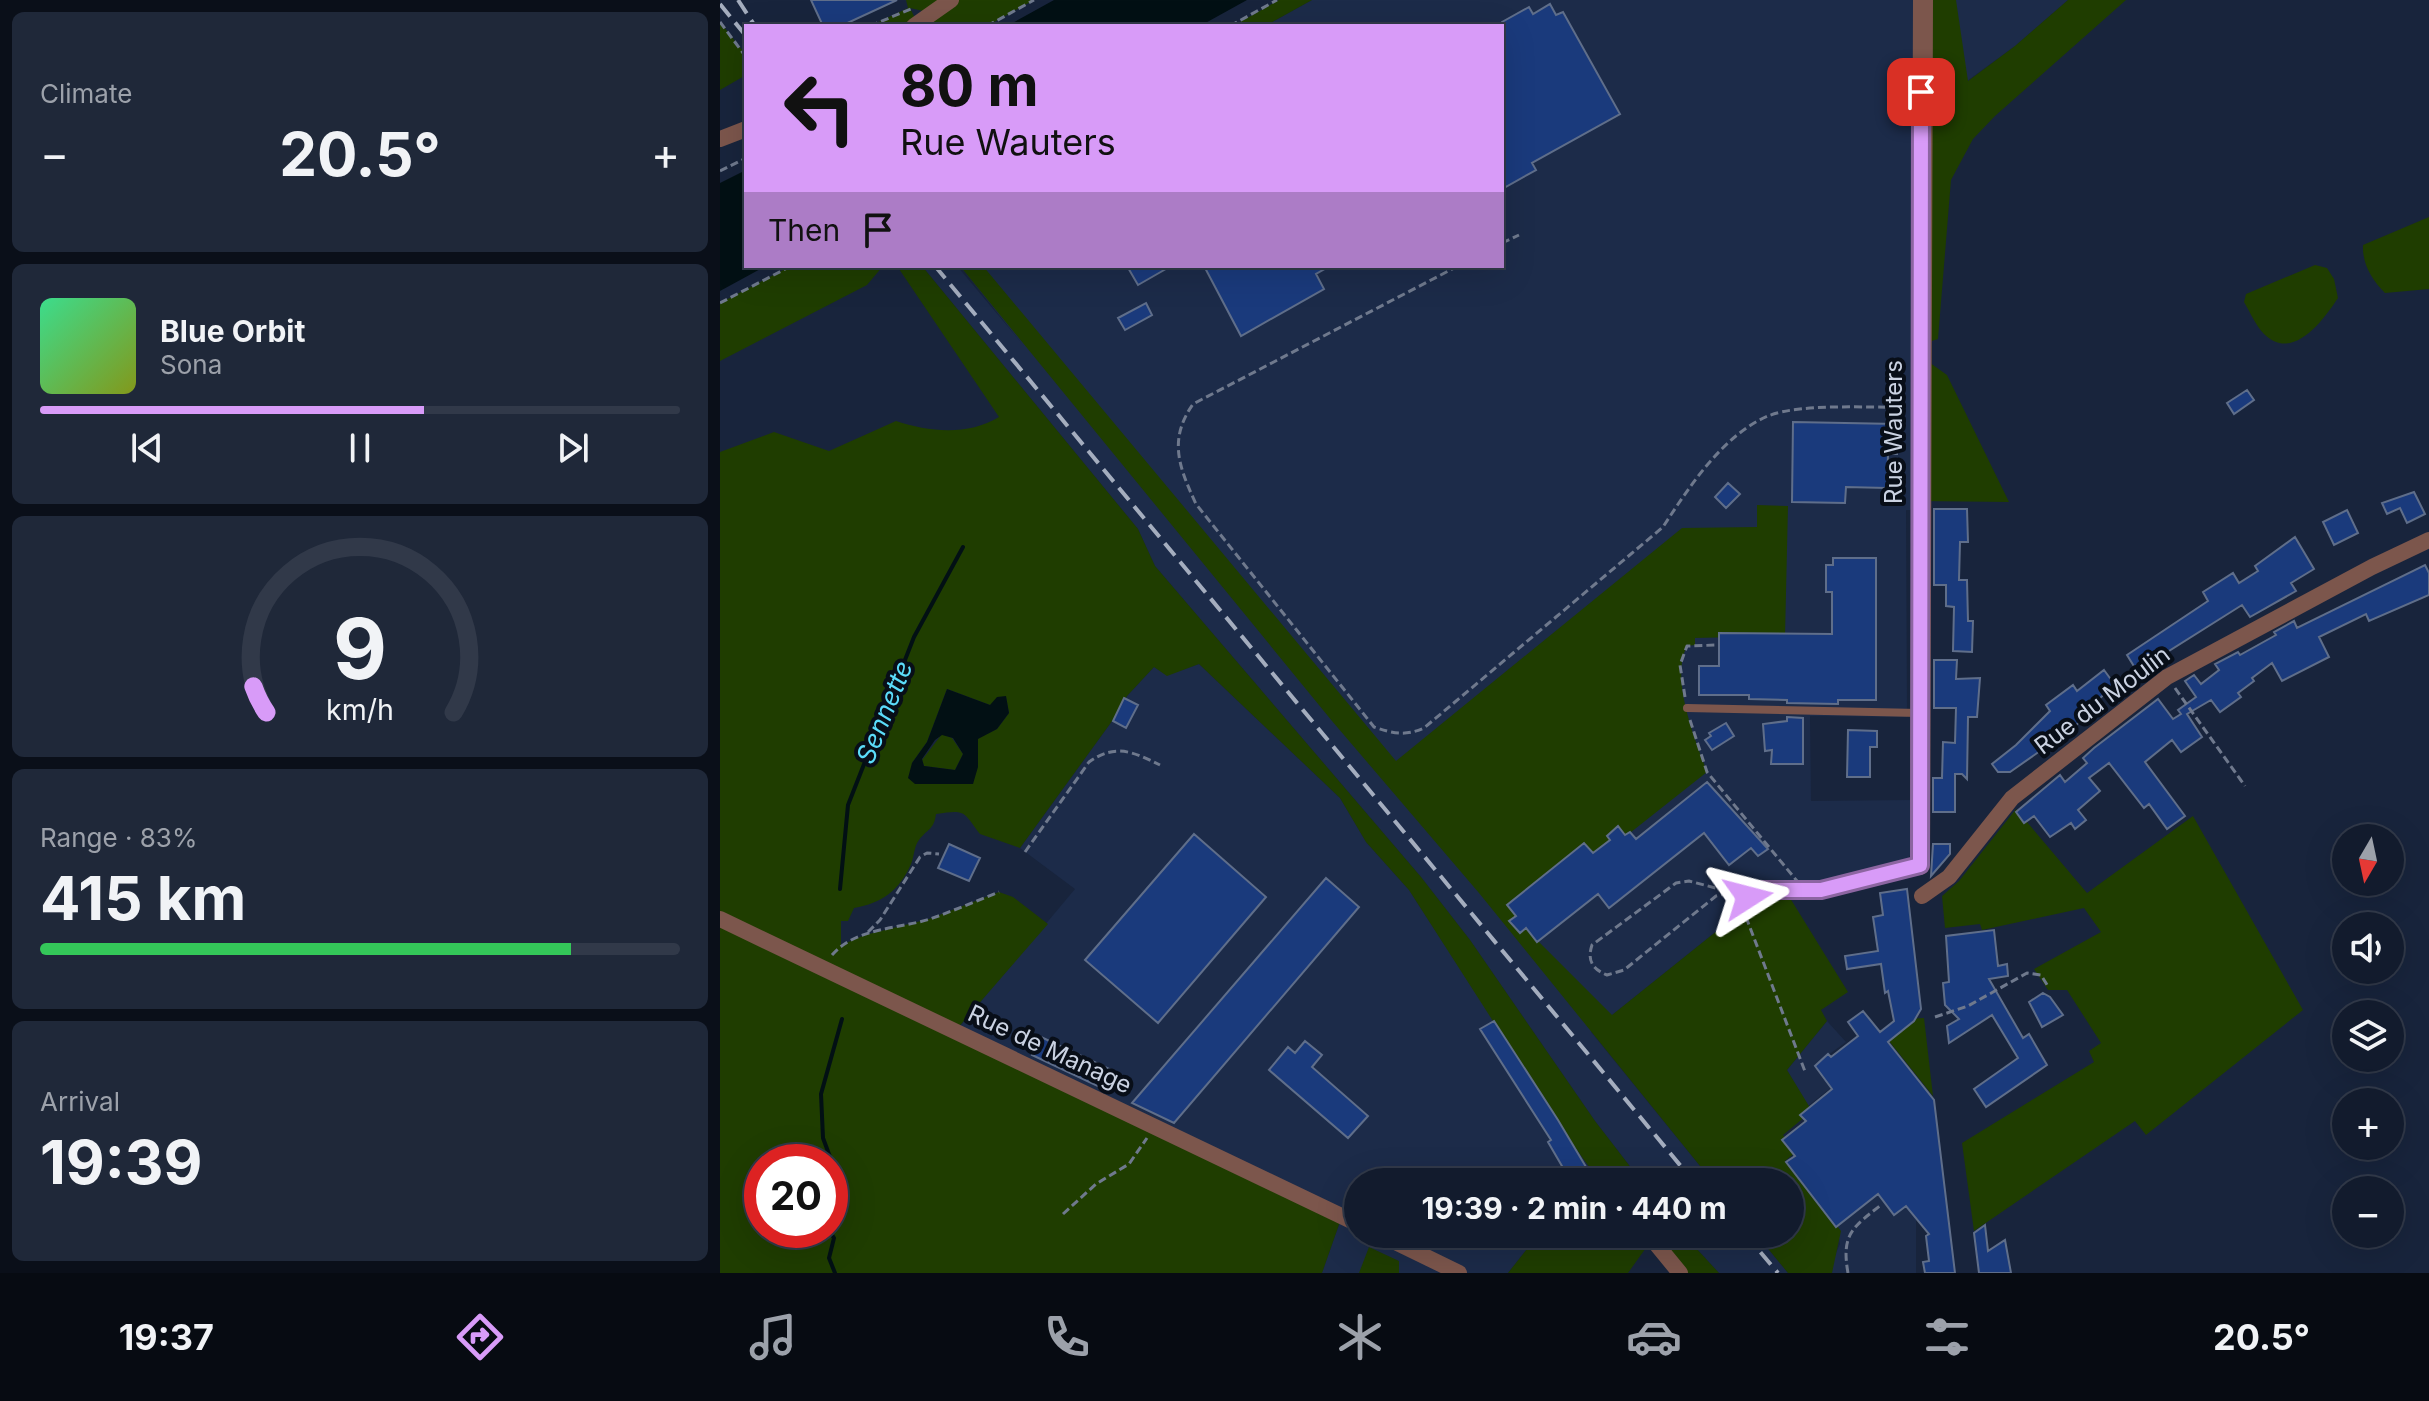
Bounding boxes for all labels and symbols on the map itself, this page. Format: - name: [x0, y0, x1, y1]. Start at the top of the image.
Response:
- pin: [1887, 58, 1955, 126]
- street label: Rue Wauters: [1879, 360, 1908, 504]
- street label: Rue du Moulin: [2029, 640, 2175, 760]
- water label: Sennette: [849, 656, 919, 768]
- north arrow: [2332, 824, 2404, 896]
- position arrow: [1706, 855, 1790, 939]
- street label: Rue de Manage: [964, 998, 1136, 1100]
- speed limit sign: 20: [744, 1144, 848, 1248]

